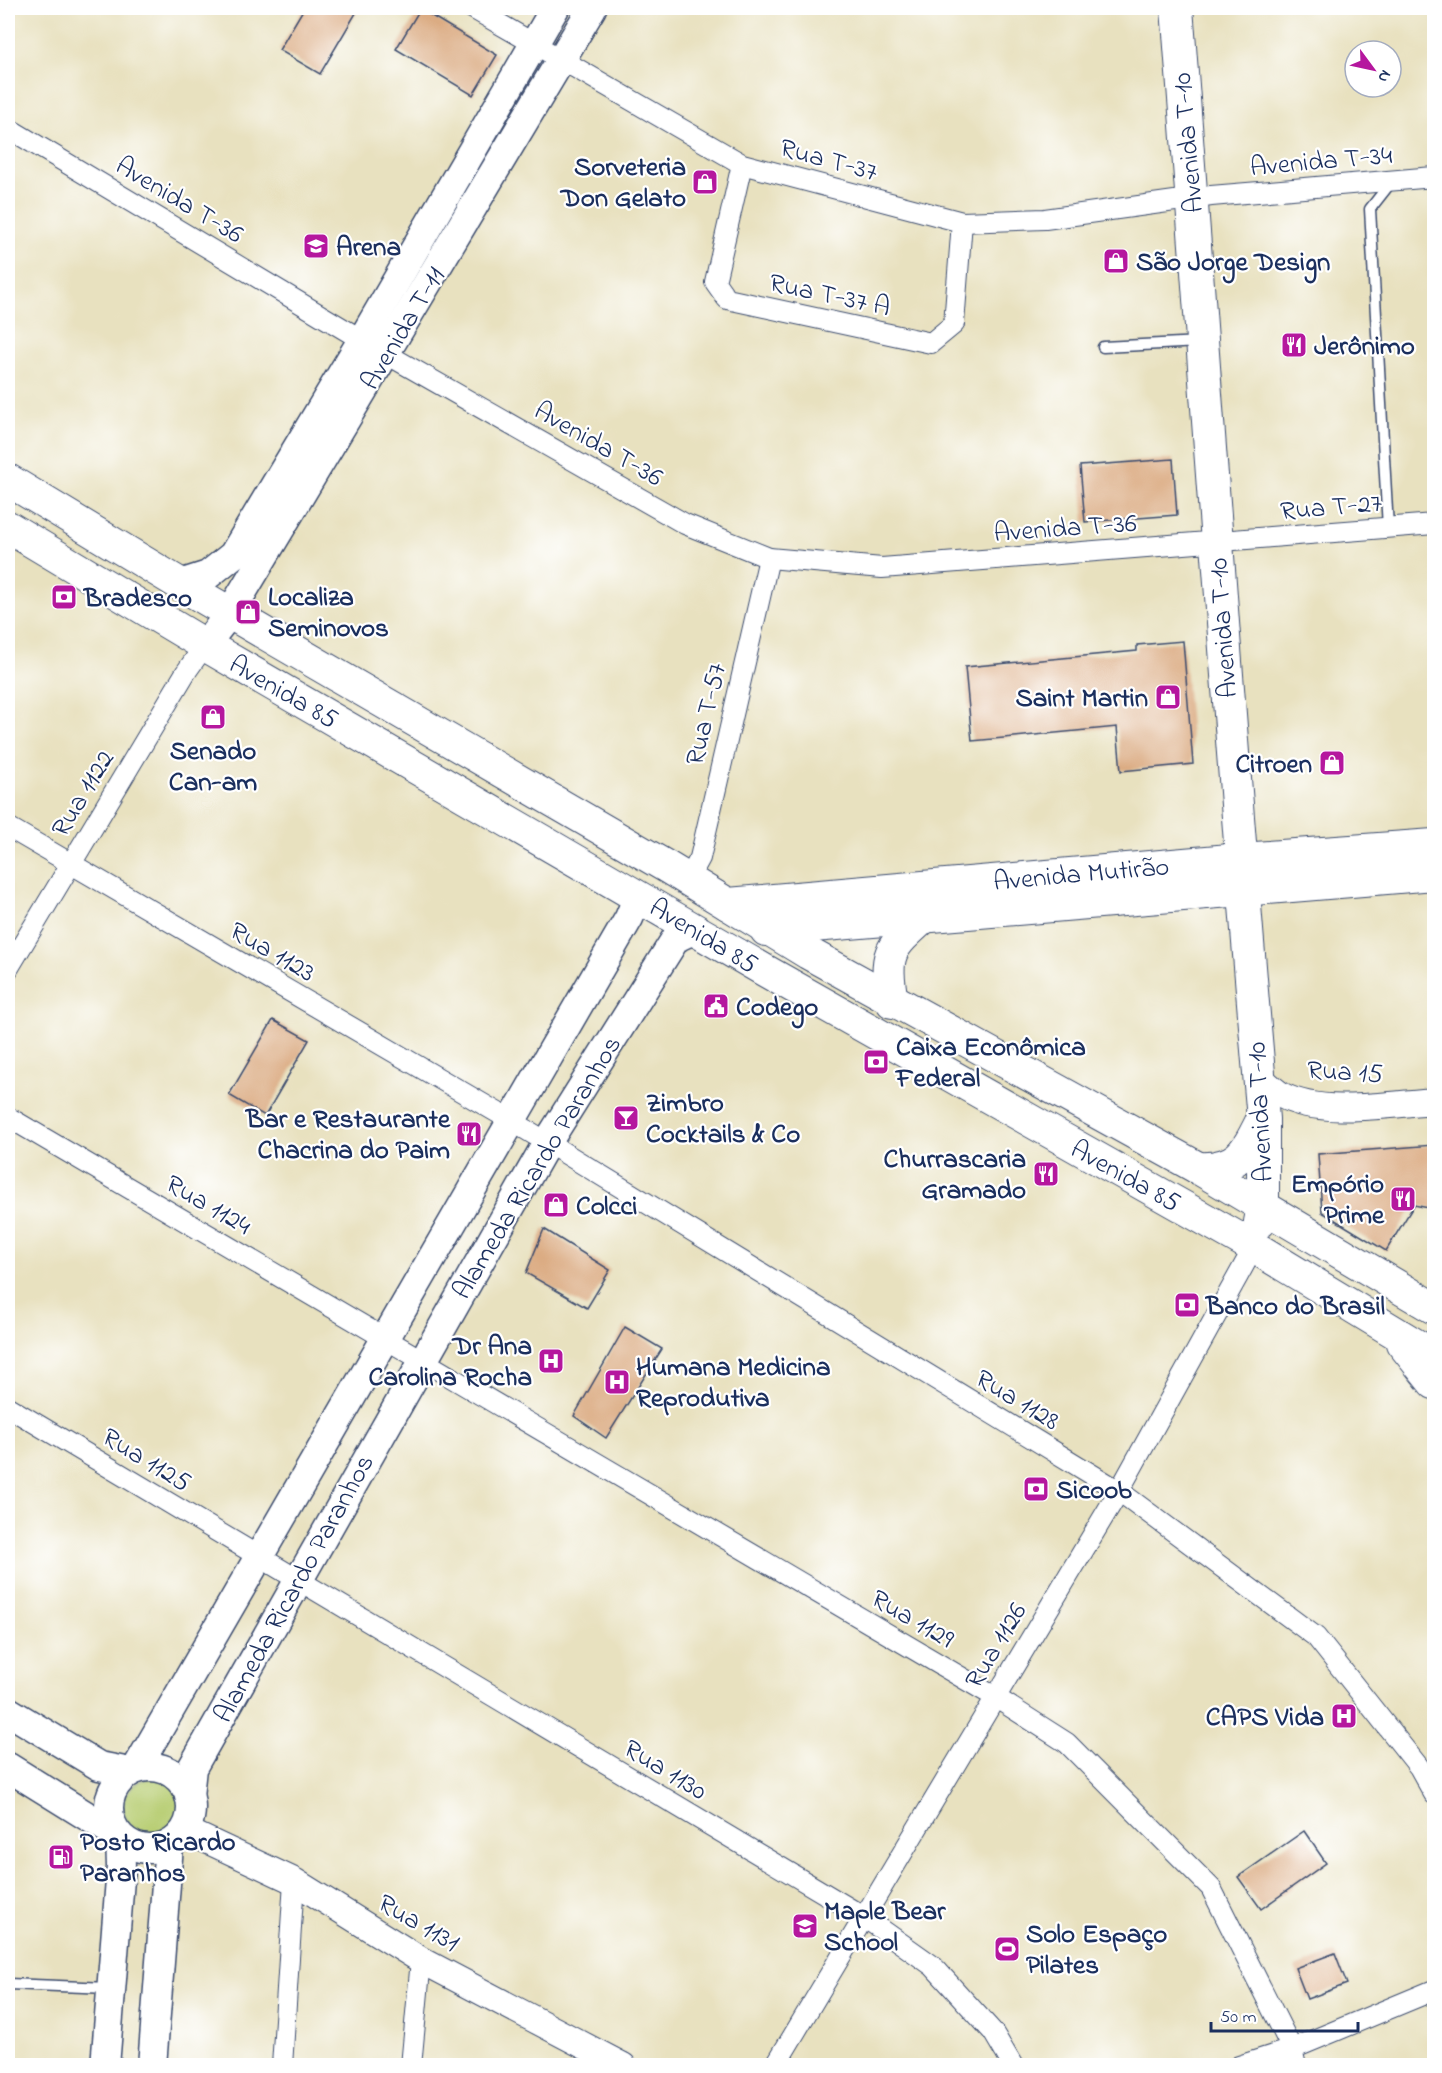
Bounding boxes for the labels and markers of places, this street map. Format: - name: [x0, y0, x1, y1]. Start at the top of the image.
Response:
- place label: Sorveteria Don Gelato: [559, 149, 686, 219]
- shop icon: Sorveteria Don Gelato: [690, 167, 720, 197]
- place label: Arena: [336, 229, 401, 268]
- school or university icon: Arena: [301, 231, 331, 261]
- place label: São Jorge Design: [1136, 244, 1330, 284]
- shop icon: São Jorge Design: [1101, 246, 1131, 276]
- place label: Jerônimo: [1314, 328, 1415, 367]
- restaurant icon: Jerônimo: [1279, 330, 1309, 360]
- place label: Localiza Seminovos: [268, 579, 389, 649]
- place label: Bradesco: [82, 580, 192, 619]
- bank icon: Bradesco: [49, 582, 79, 612]
- shop icon: Localiza Seminovos: [233, 597, 263, 627]
- place label: Saint Martin: [1016, 680, 1148, 719]
- shop icon: Saint Martin: [1153, 682, 1183, 712]
- shop icon: Senado Can-am: [198, 702, 228, 732]
- place label: Senado Can-am: [169, 733, 257, 803]
- place label: Citroen: [1235, 746, 1312, 785]
- shop icon: Citroen: [1317, 748, 1347, 778]
- place label: Codego: [736, 989, 818, 1029]
- public building icon: Codego: [701, 991, 731, 1021]
- place label: Caixa Econômica Federal: [894, 1029, 1086, 1099]
- bank icon: Caixa Econômica Federal: [861, 1047, 891, 1077]
- place label: Zimbro Cocktails & Co: [646, 1085, 800, 1155]
- place label: Bar e Restaurante Chacrina do Paim: [244, 1101, 451, 1171]
- bar icon: Zimbro Cocktails & Co: [611, 1103, 641, 1133]
- restaurant icon: Bar e Restaurante Chacrina do Paim: [454, 1119, 484, 1149]
- place label: Churrascaria Gramado: [884, 1141, 1026, 1211]
- restaurant icon: Churrascaria Gramado: [1031, 1159, 1061, 1189]
- place label: Empório Prime: [1291, 1166, 1385, 1236]
- restaurant icon: Empório Prime: [1388, 1184, 1418, 1214]
- place label: Colcci: [576, 1188, 638, 1227]
- shop icon: Colcci: [541, 1190, 571, 1220]
- place label: Banco do Brasil: [1204, 1288, 1385, 1327]
- bank icon: Banco do Brasil: [1172, 1290, 1202, 1320]
- place label: Dr Ana Carolina Rocha: [369, 1328, 532, 1398]
- hospital icon: Dr Ana Carolina Rocha: [536, 1346, 566, 1376]
- place label: Humana Medicina Reprodutiva: [636, 1349, 830, 1419]
- hospital icon: Humana Medicina Reprodutiva: [602, 1367, 632, 1397]
- place label: Sicoob: [1056, 1472, 1132, 1511]
- bank icon: Sicoob: [1021, 1474, 1051, 1504]
- place label: CAPS Vida: [1206, 1699, 1324, 1738]
- hospital icon: CAPS Vida: [1329, 1701, 1359, 1731]
- place label: Posto Ricardo Paranhos: [80, 1824, 236, 1894]
- fuel station icon: Posto Ricardo Paranhos: [46, 1842, 76, 1872]
- place label: Maple Bear School: [824, 1893, 946, 1963]
- school or university icon: Maple Bear School: [790, 1911, 820, 1941]
- place label: Solo Espaço Pilates: [1026, 1916, 1167, 1986]
- sports icon: Solo Espaço Pilates: [992, 1934, 1022, 1964]

